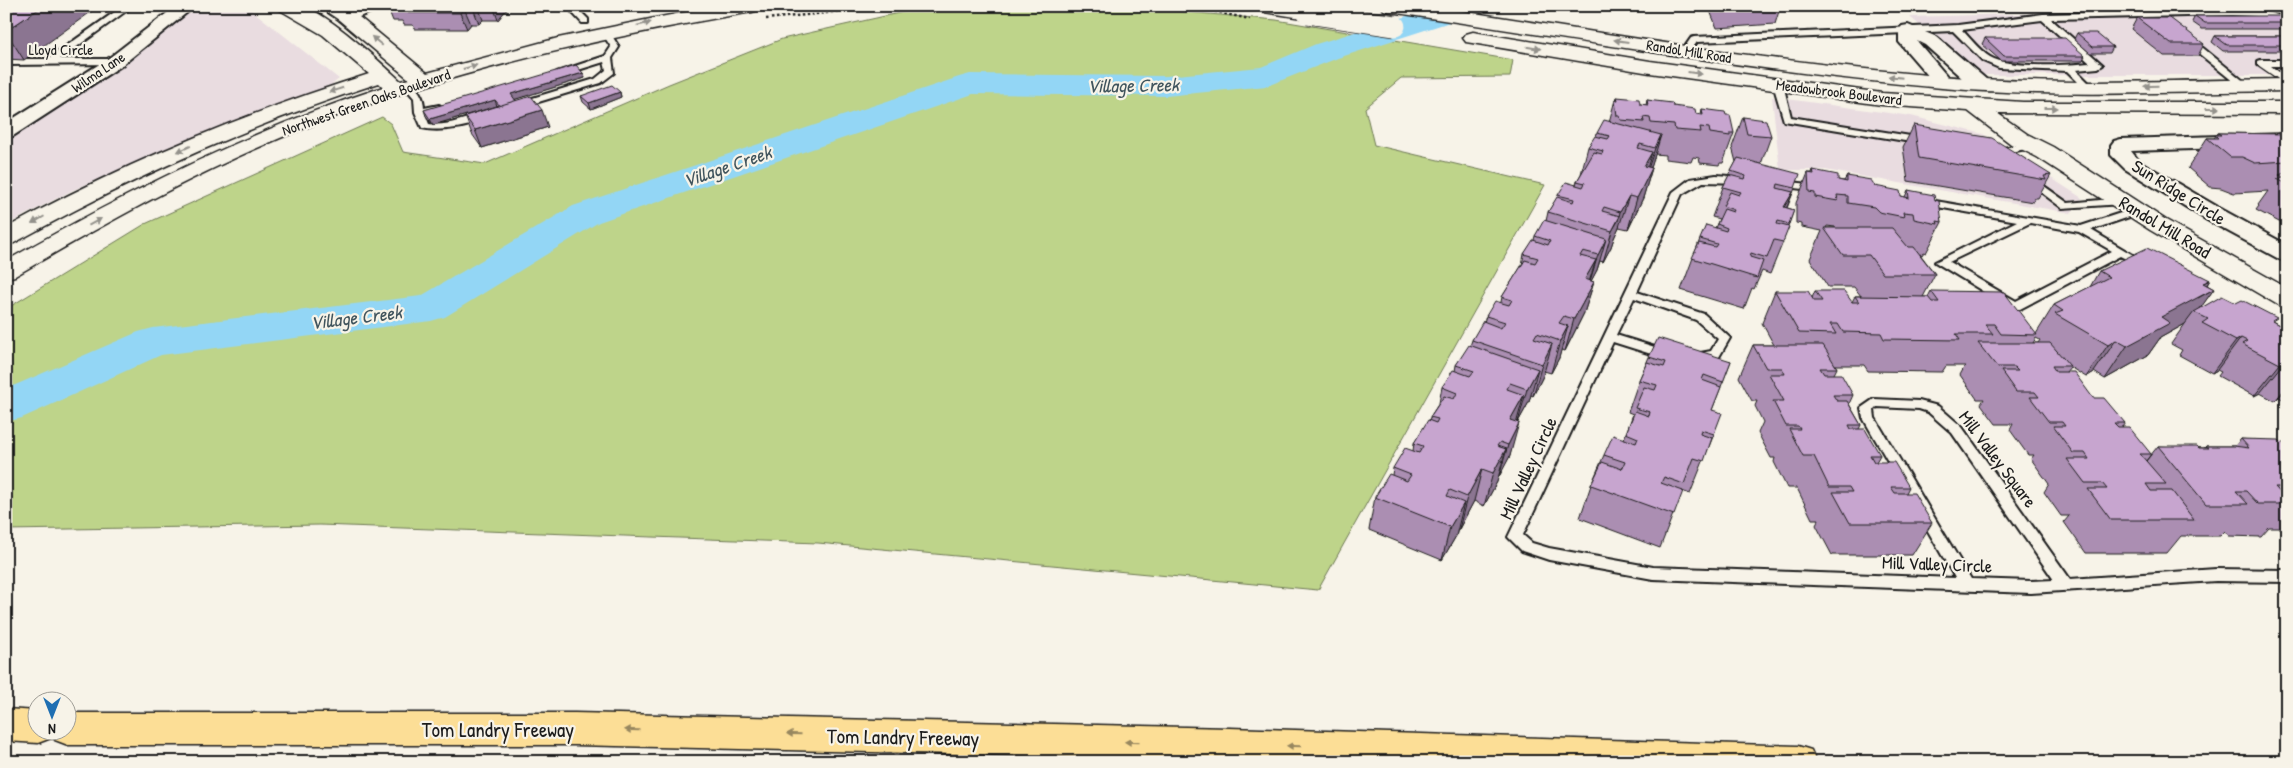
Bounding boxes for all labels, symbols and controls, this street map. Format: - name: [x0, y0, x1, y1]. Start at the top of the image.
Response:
- one-way arrow: [637, 20, 652, 28]
- street label: Randol Mill Road: [1645, 34, 1733, 68]
- one-way arrow: [371, 36, 384, 47]
- one-way arrow: [1613, 36, 1629, 44]
- street label: Lloyd Circle: [29, 39, 93, 60]
- one-way arrow: [1527, 44, 1543, 52]
- street label: Wilma Lane: [67, 46, 129, 98]
- street label: Northwest Green Oaks Boulevard: [279, 63, 453, 141]
- one-way arrow: [462, 63, 477, 71]
- one-way arrow: [1687, 69, 1703, 77]
- water label: Village Creek: [1087, 71, 1181, 99]
- one-way arrow: [1887, 73, 1903, 81]
- street label: Meadowbrook Boulevard: [1775, 74, 1903, 110]
- one-way arrow: [2142, 82, 2158, 90]
- one-way arrow: [328, 87, 343, 94]
- one-way arrow: [2043, 104, 2059, 112]
- one-way arrow: [2206, 104, 2222, 112]
- water label: Village Creek: [679, 138, 777, 193]
- one-way arrow: [177, 146, 192, 154]
- street label: Sun Ridge Circle: [2127, 153, 2231, 231]
- street label: Randol Mill Road: [2115, 190, 2215, 264]
- one-way arrow: [31, 216, 46, 224]
- one-way arrow: [88, 218, 102, 226]
- water label: Village Creek: [309, 298, 405, 335]
- street label: Mill Valley Square: [1953, 405, 2043, 513]
- street label: Mill Valley Circle: [1493, 413, 1563, 523]
- street label: Mill Valley Circle: [1881, 550, 1993, 578]
- north arrow: [28, 690, 78, 740]
- street label: Tom Landry Freeway: [422, 715, 574, 744]
- text: N: [48, 720, 56, 739]
- street label: Tom Landry Freeway: [827, 721, 980, 753]
- one-way arrow: [623, 726, 639, 734]
- one-way arrow: [786, 730, 802, 738]
- one-way arrow: [1123, 738, 1139, 746]
- one-way arrow: [1286, 742, 1302, 750]

